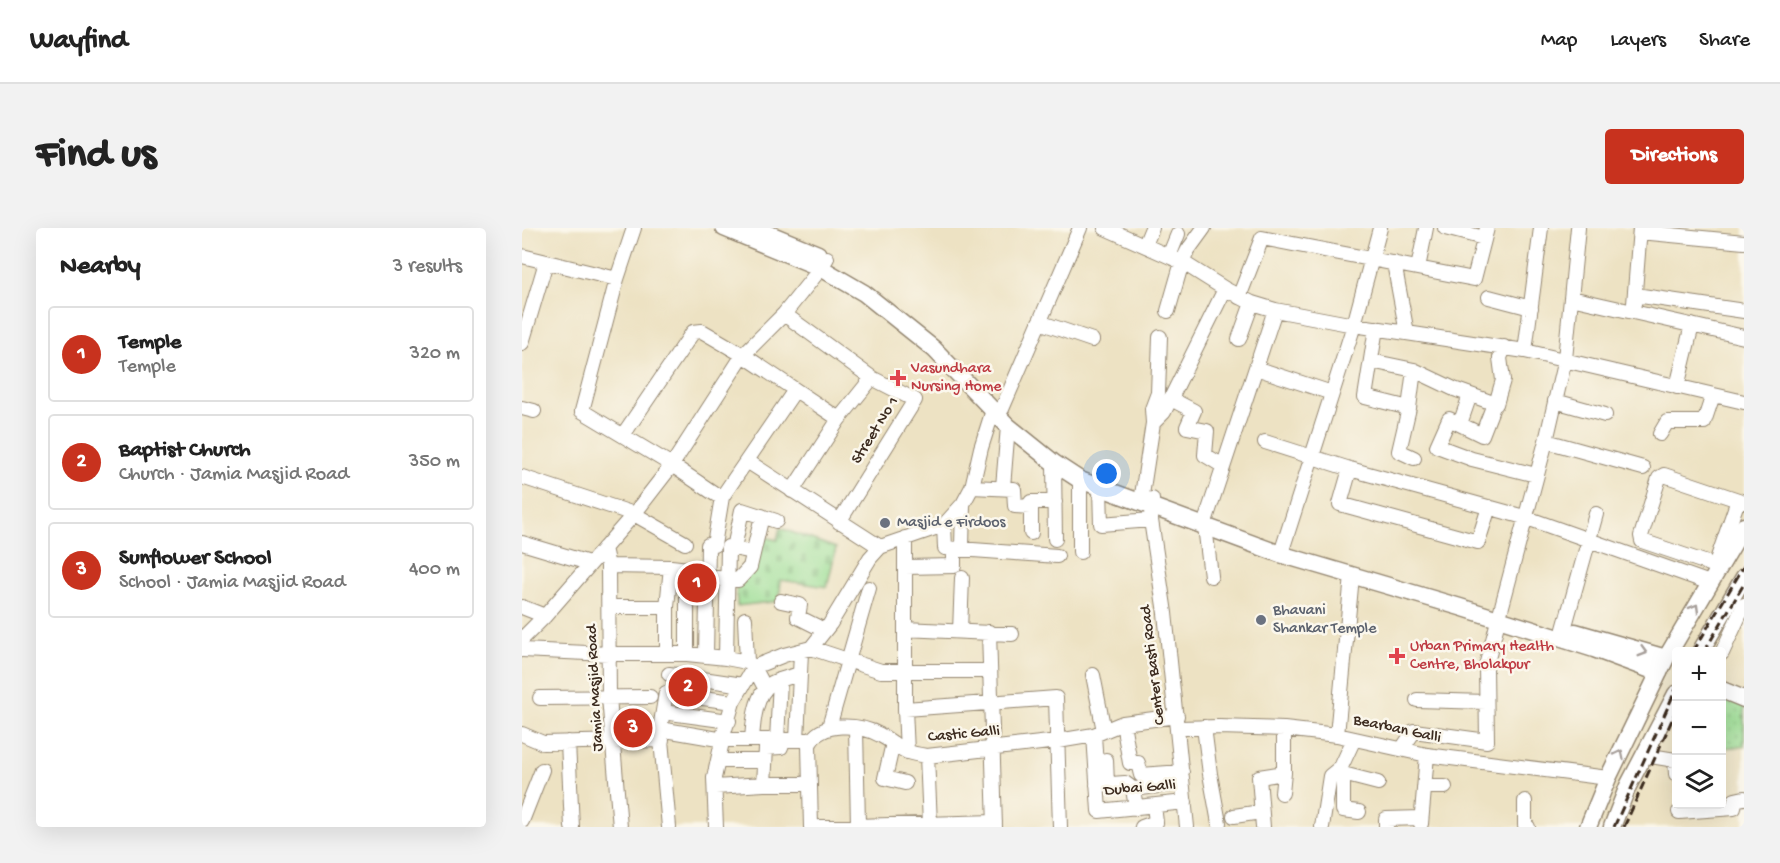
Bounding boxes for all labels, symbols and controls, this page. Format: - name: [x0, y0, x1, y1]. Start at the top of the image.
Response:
- text: Wayfind: [30, 25, 127, 58]
- text: Map: [1541, 29, 1577, 54]
- text: Layers: [1610, 29, 1666, 54]
- text: Share: [1699, 29, 1750, 54]
- button: Directions: [1605, 129, 1744, 184]
- text: Find us: [36, 132, 156, 181]
- text: Nearby: [60, 252, 141, 283]
- text: 3 results: [393, 256, 462, 279]
- text: Temple: [119, 330, 181, 356]
- text: 1: [77, 343, 86, 366]
- text: 320 m: [410, 343, 460, 366]
- text: Temple: [119, 356, 176, 379]
- place label: Vasundhara Nursing Home: [910, 360, 1002, 397]
- marker: Vasundhara Nursing Home: [889, 369, 907, 387]
- street label: Street No 1: [848, 394, 904, 468]
- text: Baptist Church: [119, 438, 250, 464]
- text: 2: [77, 451, 86, 474]
- text: 350 m: [409, 451, 460, 474]
- your location: [1092, 459, 1121, 488]
- text: Church · Jamia Masjid Road: [119, 464, 349, 487]
- place label: Masjid e Firdoos: [897, 514, 1007, 533]
- marker: Masjid e Firdoos: [878, 516, 892, 530]
- text: Sunflower School: [119, 546, 272, 572]
- text: 3: [76, 559, 87, 582]
- text: 400 m: [409, 559, 460, 582]
- pin: 1: [678, 560, 717, 606]
- text: School · Jamia Masjid Road: [119, 572, 345, 595]
- street label: Center Basti Road: [1137, 602, 1171, 726]
- place label: Bhavani Shankar Temple: [1272, 602, 1377, 639]
- one-way arrow: [1688, 604, 1699, 614]
- marker: Bhavani Shankar Temple: [1254, 613, 1268, 627]
- street label: Jamia Masjid Road: [583, 622, 609, 752]
- place label: Urban Primary Health Centre, Bholakpur: [1410, 638, 1554, 675]
- one-way arrow: [1637, 645, 1648, 657]
- marker: Urban Primary Health Centre, Bholakpur: [1388, 647, 1406, 665]
- map controls: [1672, 647, 1726, 809]
- button: +: [1672, 647, 1726, 701]
- pin: 2: [668, 664, 708, 710]
- button: −: [1672, 701, 1726, 755]
- pin: 3: [614, 706, 652, 750]
- street label: Bearban Galli: [1350, 711, 1443, 749]
- street label: Castic Galli: [927, 722, 1001, 748]
- one-way arrow: [1613, 750, 1624, 761]
- button: layers: [1672, 755, 1726, 809]
- street label: Dubai Galli: [1102, 776, 1177, 802]

